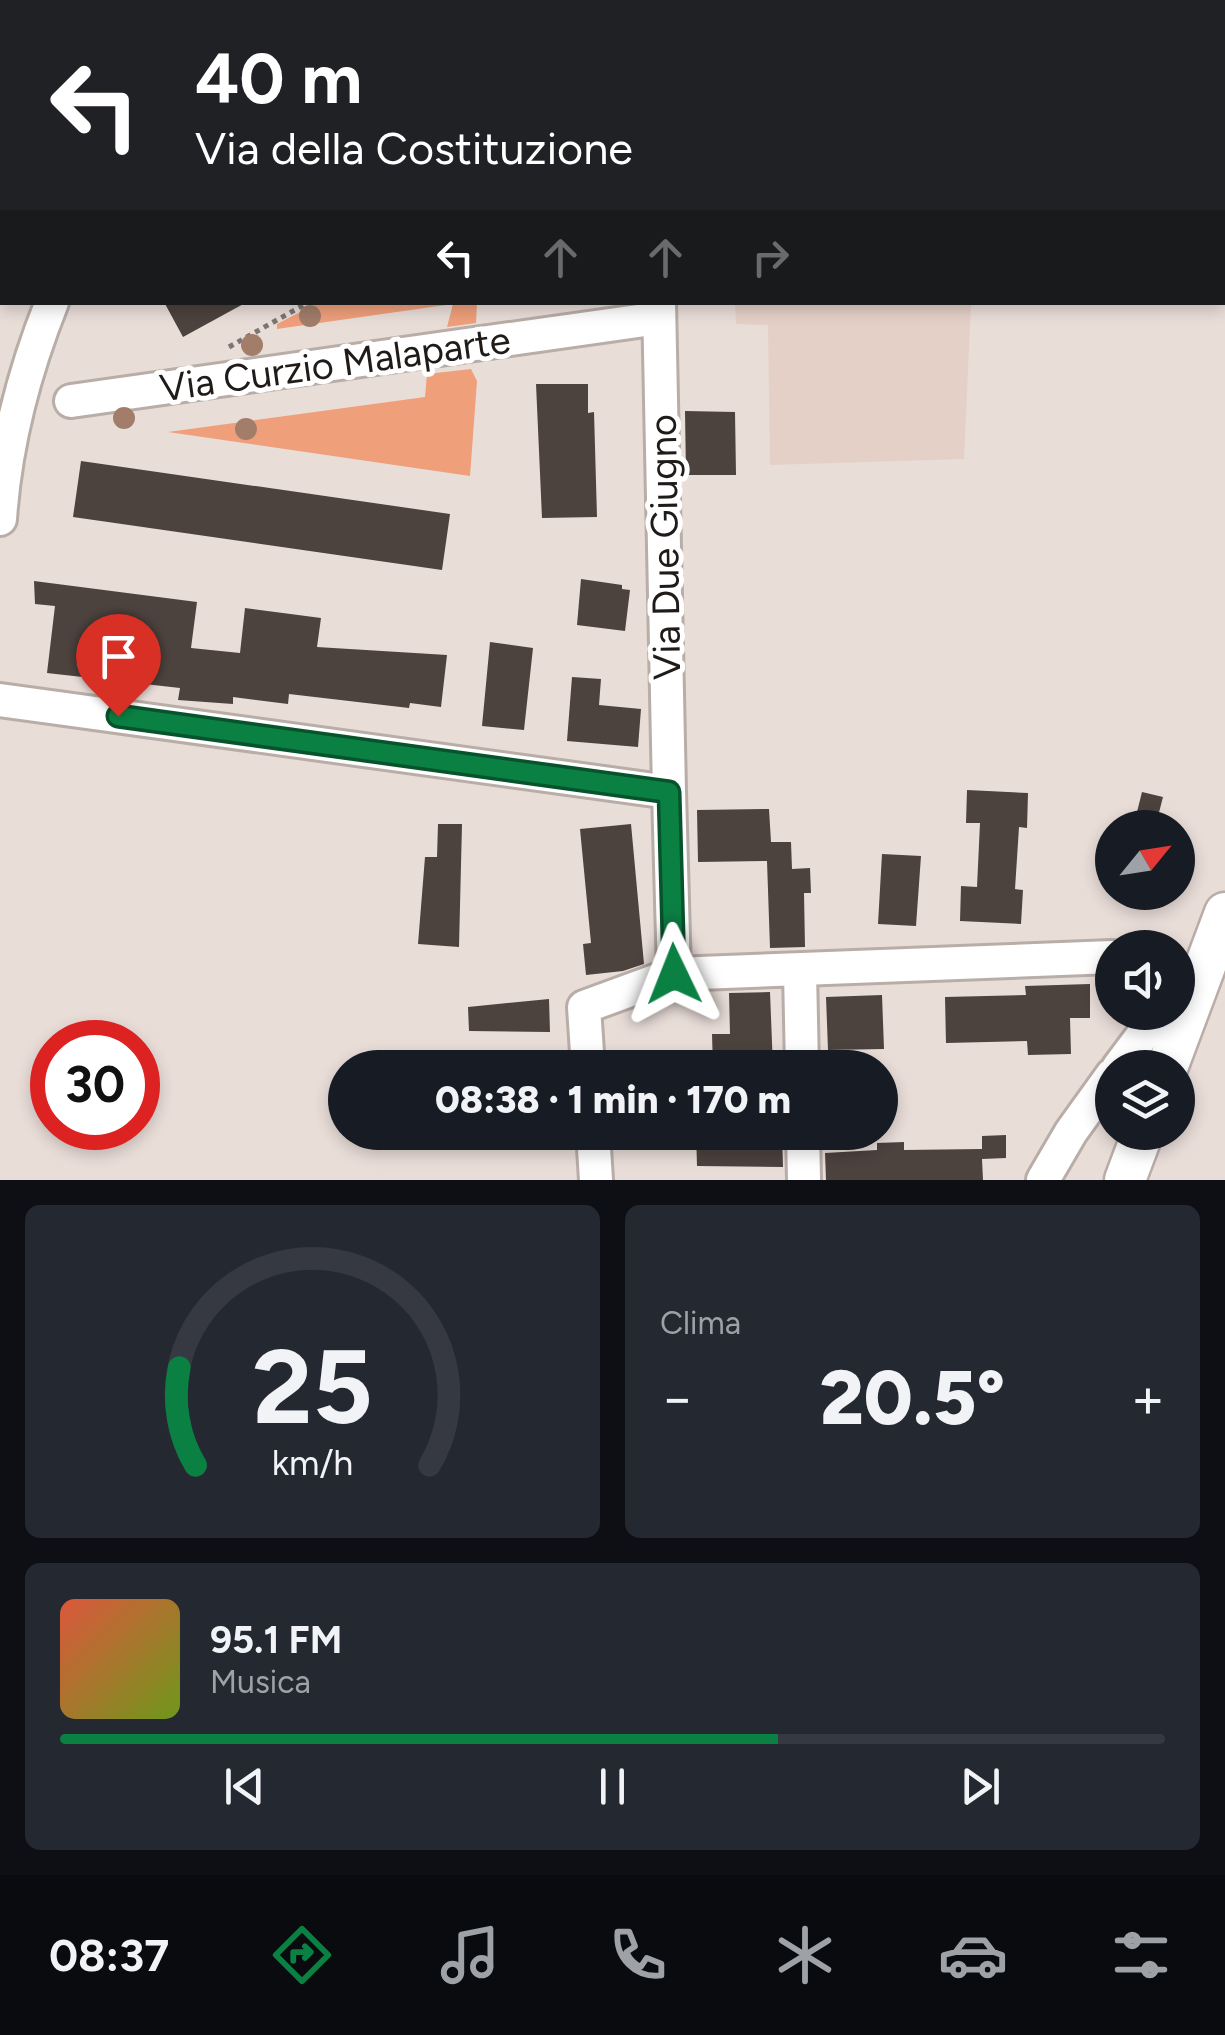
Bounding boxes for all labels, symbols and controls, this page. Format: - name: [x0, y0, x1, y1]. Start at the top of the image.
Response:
- text: 40 m: [195, 36, 362, 121]
- icon: left: [30, 40, 160, 170]
- text: Via della Costituzione: [195, 121, 633, 175]
- icon: left: [428, 230, 483, 285]
- icon: ahead: [533, 230, 588, 285]
- icon: ahead: [638, 230, 693, 285]
- icon: right: [743, 230, 798, 285]
- street label: Via Curzio Malaparte: [157, 317, 513, 411]
- street label: Via Due Giugno: [640, 414, 690, 680]
- pin: [76, 614, 161, 717]
- icon: arrive: [91, 629, 146, 684]
- north arrow: [1095, 810, 1195, 910]
- map controls: [1095, 810, 1195, 1150]
- position arrow: [622, 922, 726, 1026]
- button: sound: [1095, 930, 1195, 1030]
- speed limit sign: 30: [30, 1020, 160, 1150]
- button: layers: [1095, 1050, 1195, 1150]
- text: 08:38 · 1 min · 170 m: [435, 1077, 791, 1123]
- text: Clima: [660, 1304, 741, 1342]
- text: 25: [252, 1324, 373, 1449]
- text: 20.5°: [820, 1353, 1005, 1443]
- text: −: [660, 1365, 694, 1431]
- text: +: [1131, 1365, 1165, 1431]
- text: km/h: [272, 1441, 353, 1484]
- text: 95.1 FM: [210, 1617, 342, 1663]
- text: Musica: [210, 1663, 311, 1701]
- icon: previous: [217, 1759, 272, 1814]
- icon: pause: [585, 1759, 640, 1814]
- icon: next: [953, 1759, 1008, 1814]
- icon: directions: [267, 1920, 337, 1990]
- icon: music: [435, 1920, 505, 1990]
- icon: phone: [603, 1920, 673, 1990]
- icon: climate: [770, 1920, 840, 1990]
- icon: car: [938, 1920, 1008, 1990]
- icon: filters: [1106, 1920, 1176, 1990]
- text: 08:37: [49, 1928, 169, 1982]

